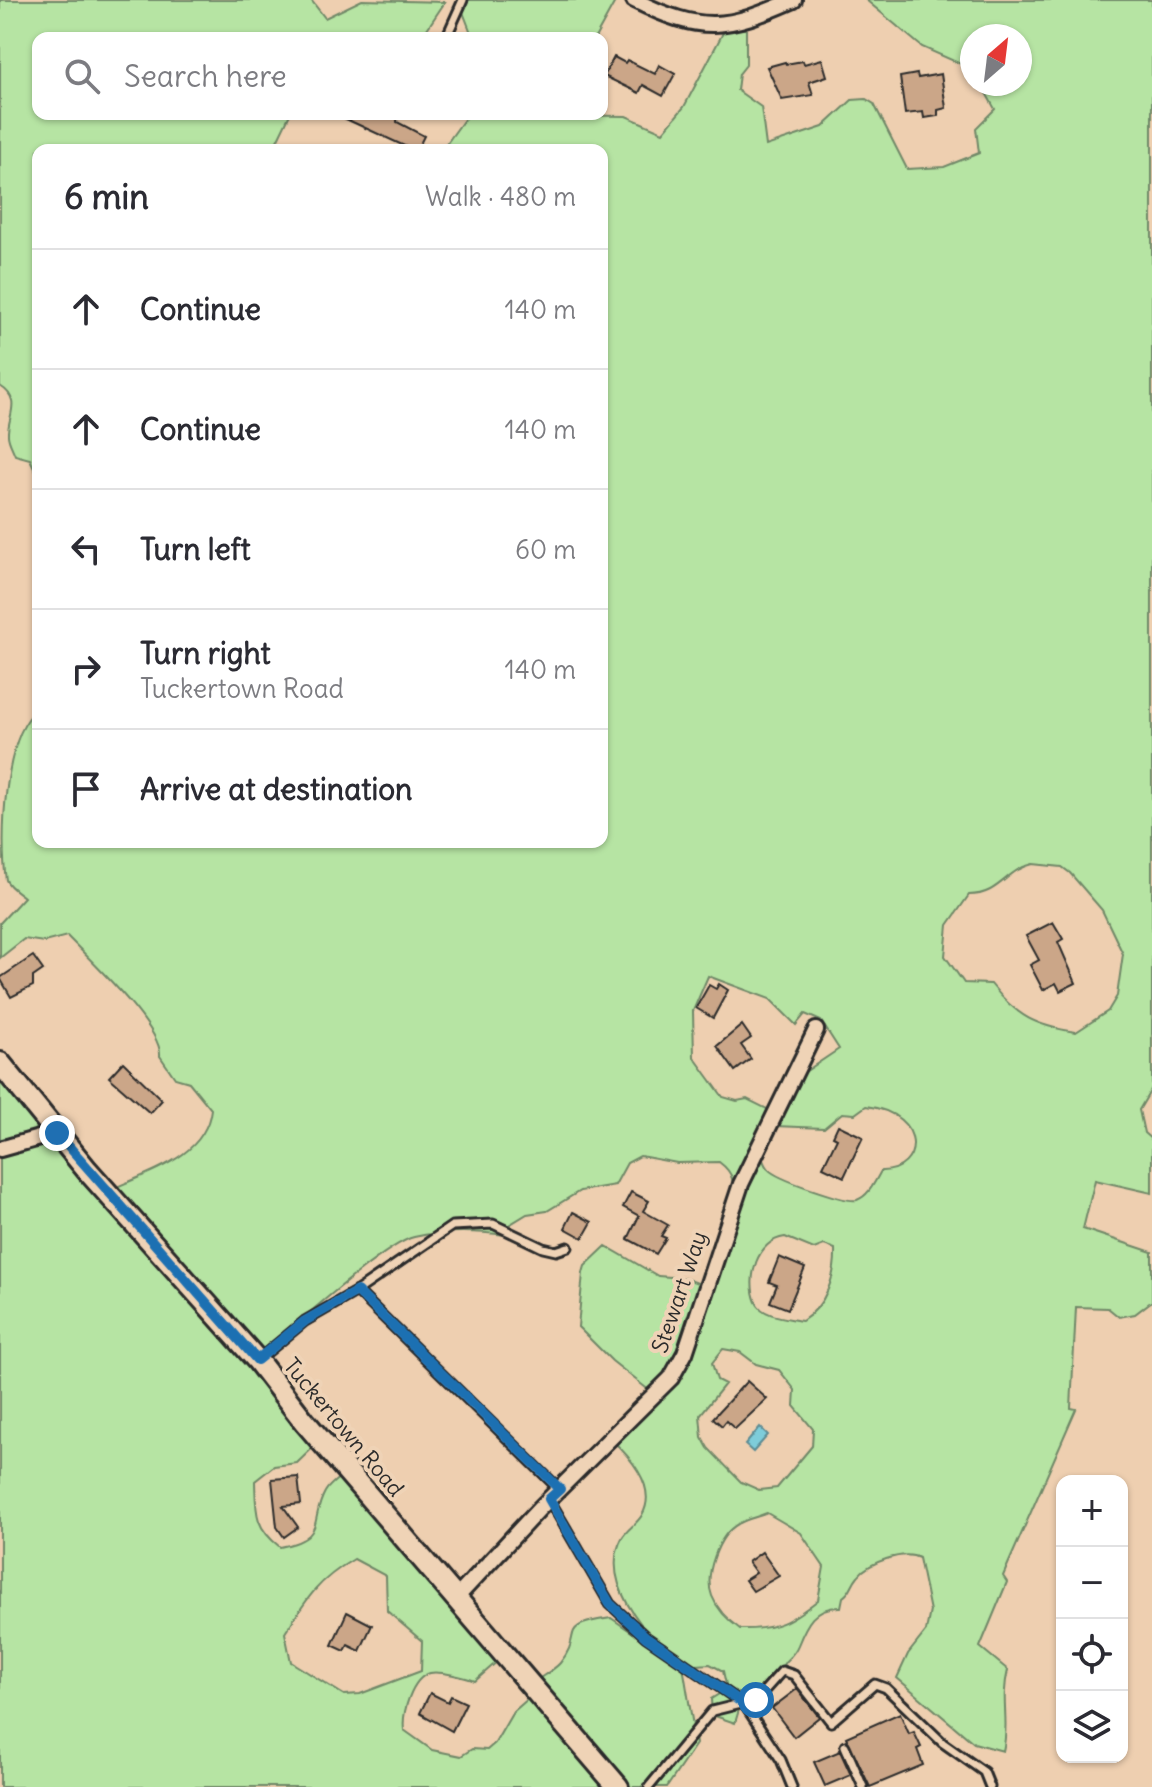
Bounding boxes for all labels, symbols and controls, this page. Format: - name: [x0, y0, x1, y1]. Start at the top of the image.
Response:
- north arrow: [960, 24, 1032, 96]
- search box: [32, 32, 608, 120]
- icon: search: [60, 54, 104, 98]
- text: Search here: [124, 57, 287, 95]
- text: 6 min: [64, 175, 149, 218]
- text: Walk · 480 m: [425, 180, 576, 213]
- icon: ahead: [64, 287, 108, 331]
- text: Continue: [140, 290, 261, 328]
- text: 140 m: [505, 293, 576, 326]
- icon: ahead: [64, 407, 108, 451]
- text: Continue: [140, 410, 261, 448]
- text: 140 m: [505, 413, 576, 446]
- icon: left: [64, 527, 108, 571]
- text: Turn left: [140, 530, 251, 568]
- text: 60 m: [515, 533, 576, 566]
- text: Turn right: [140, 634, 271, 672]
- icon: right: [64, 647, 108, 691]
- text: 140 m: [505, 653, 576, 686]
- text: Tuckertown Road: [140, 672, 344, 705]
- icon: arrive: [64, 767, 108, 811]
- text: Arrive at destination: [140, 770, 412, 808]
- route end: [39, 1115, 75, 1151]
- street label: Stewart Way: [645, 1228, 713, 1356]
- street label: Tuckertown Road: [278, 1352, 410, 1502]
- map controls: [1056, 1475, 1128, 1763]
- button: +: [1056, 1475, 1128, 1547]
- button: −: [1056, 1547, 1128, 1619]
- button: locate: [1056, 1619, 1128, 1691]
- route start: [738, 1682, 774, 1718]
- button: layers: [1056, 1691, 1128, 1763]

